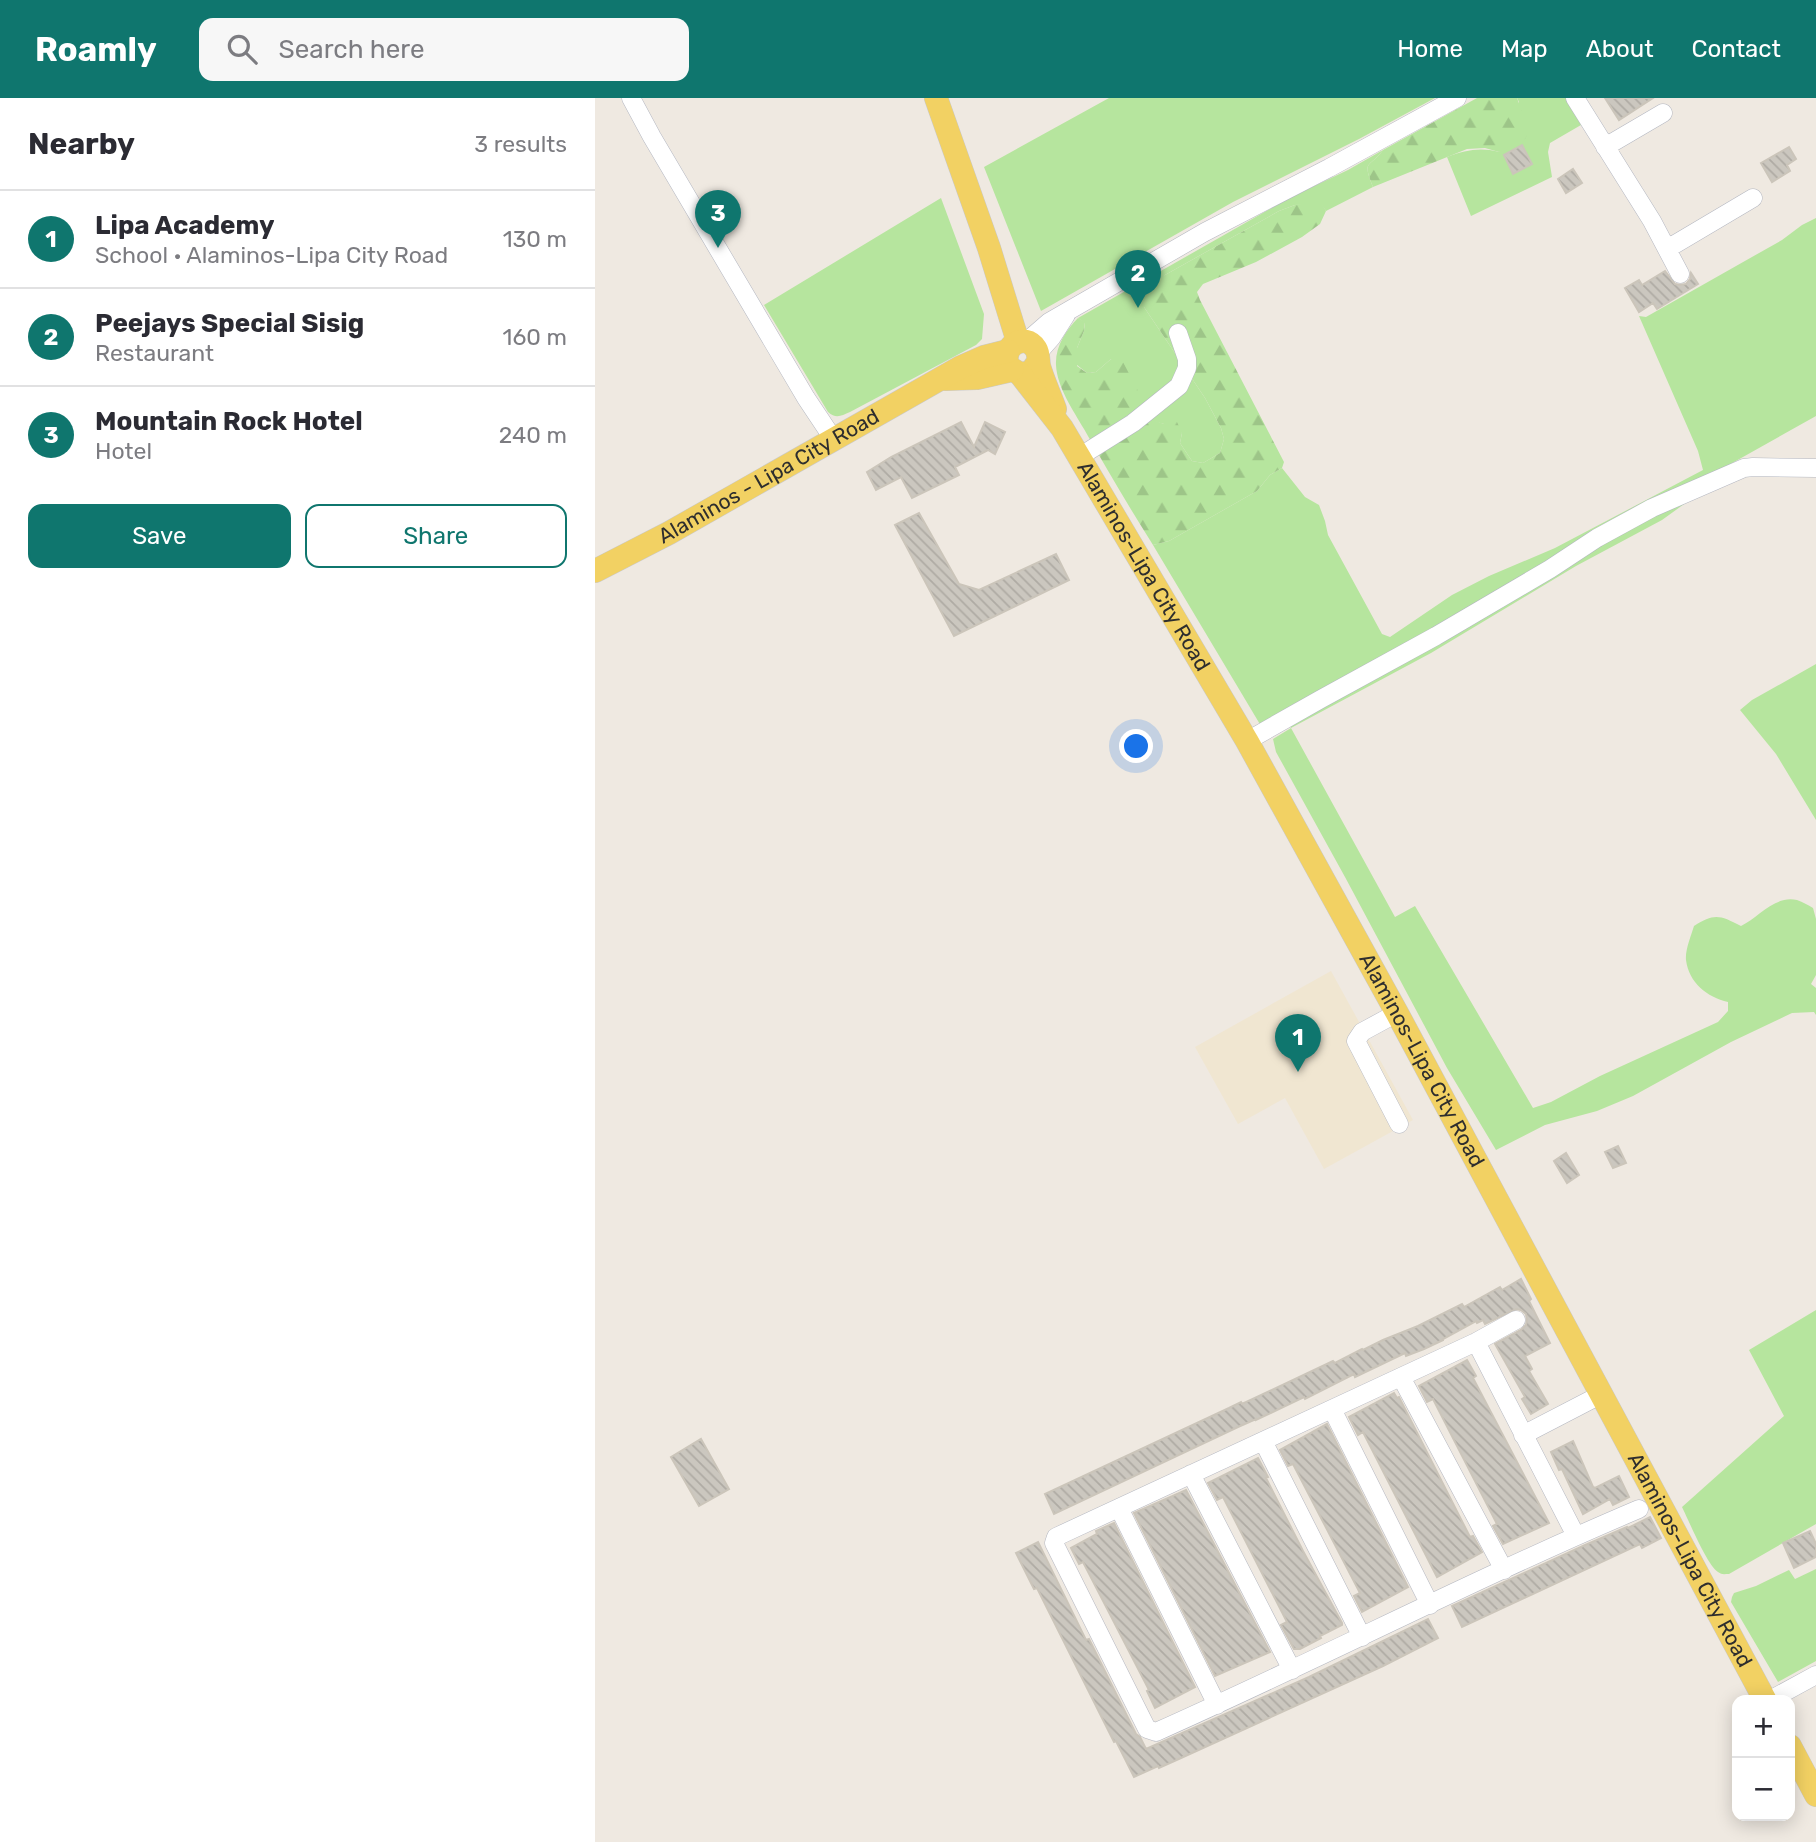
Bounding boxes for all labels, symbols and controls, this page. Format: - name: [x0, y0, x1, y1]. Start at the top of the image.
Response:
- search box: [199, 18, 689, 81]
- text: Roamly: [35, 30, 157, 69]
- icon: search: [223, 30, 261, 68]
- text: Search here: [279, 34, 424, 65]
- text: Home: [1397, 35, 1463, 63]
- text: Map: [1501, 35, 1548, 63]
- text: About: [1586, 35, 1654, 63]
- text: Contact: [1692, 35, 1781, 63]
- text: Nearby: [28, 126, 135, 162]
- text: 3 results: [474, 130, 567, 158]
- pin: 3: [695, 190, 741, 248]
- text: Lipa Academy: [95, 210, 274, 241]
- text: 1: [45, 225, 57, 253]
- text: 130 m: [503, 225, 567, 253]
- text: School · Alaminos-Lipa City Road: [95, 241, 448, 269]
- pin: 2: [1115, 250, 1161, 308]
- text: Peejays Special Sisig: [95, 308, 364, 339]
- text: 2: [44, 323, 58, 351]
- text: 160 m: [503, 323, 567, 351]
- text: Restaurant: [95, 339, 214, 367]
- street label: Alaminos - Lipa City Road: [654, 403, 883, 548]
- text: Mountain Rock Hotel: [95, 406, 363, 437]
- text: 3: [43, 421, 59, 449]
- text: 240 m: [499, 421, 567, 449]
- text: Hotel: [95, 437, 152, 465]
- street label: Alaminos-Lipa City Road: [1072, 457, 1216, 675]
- button: Save: [28, 504, 291, 568]
- button: Share: [305, 504, 567, 568]
- your location: [1119, 729, 1153, 763]
- street label: Alaminos-Lipa City Road: [1354, 949, 1490, 1171]
- pin: 1: [1275, 1014, 1321, 1072]
- street label: Alaminos-Lipa City Road: [1623, 1448, 1758, 1671]
- map controls: [1732, 1695, 1795, 1821]
- button: +: [1732, 1695, 1795, 1758]
- button: −: [1732, 1758, 1795, 1821]

